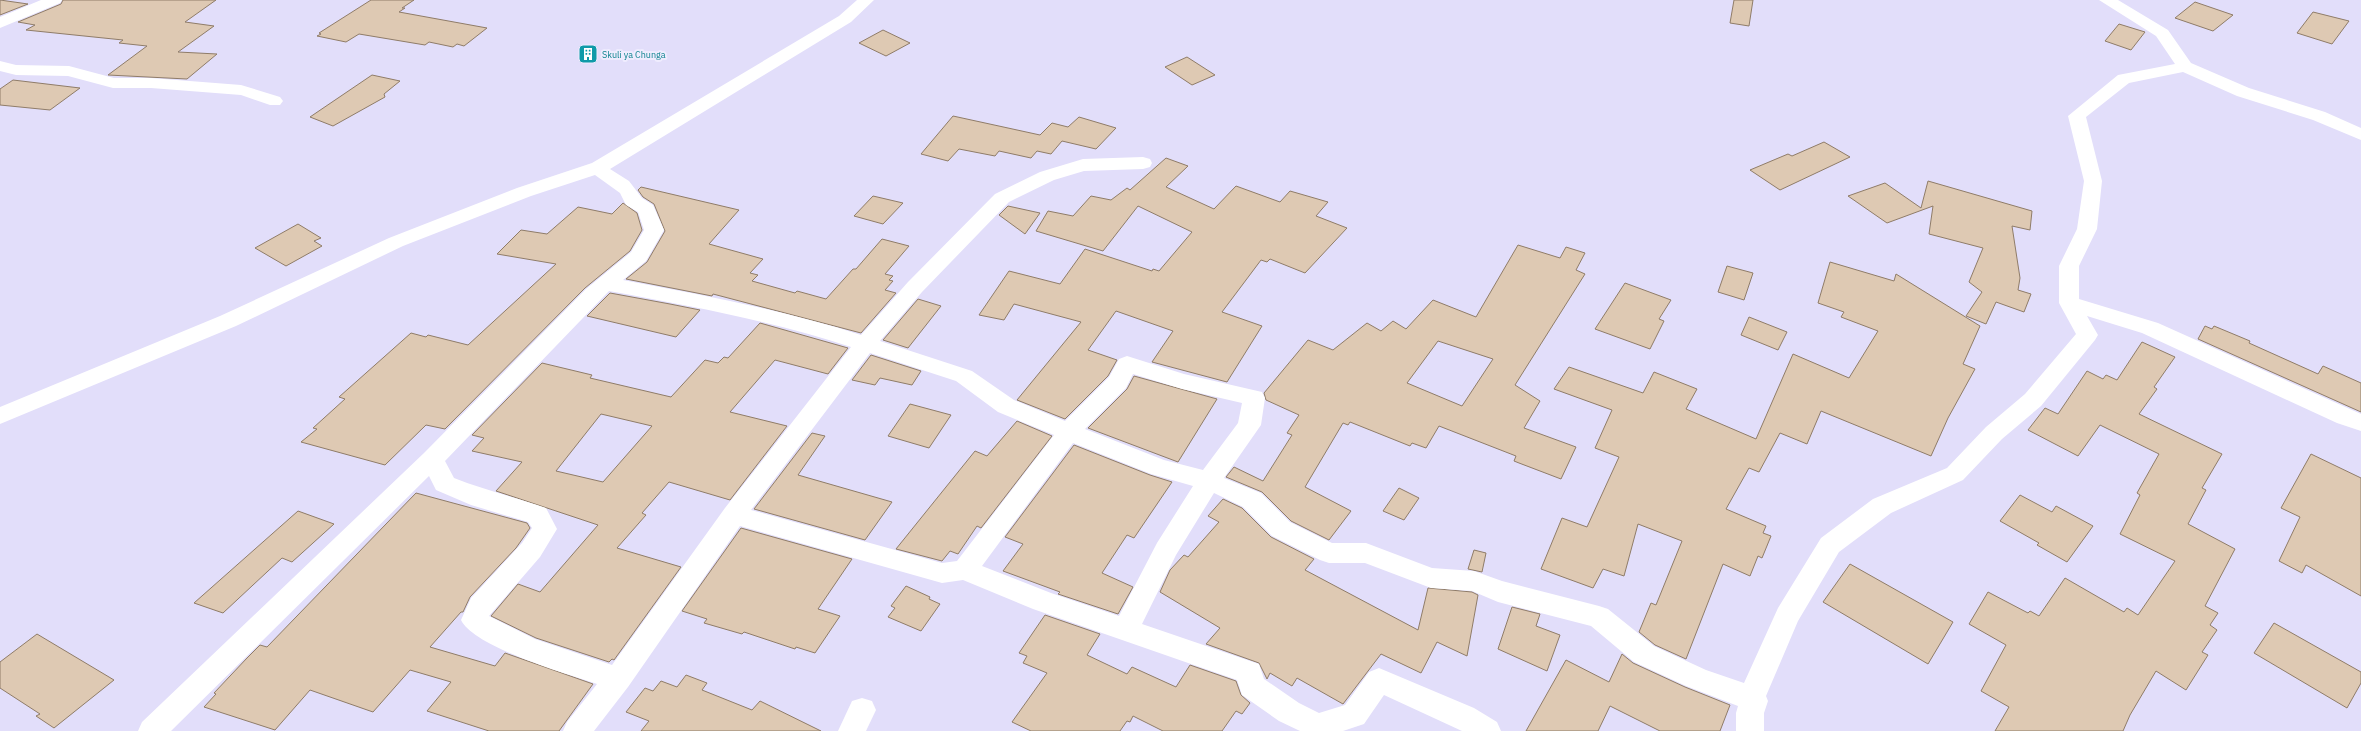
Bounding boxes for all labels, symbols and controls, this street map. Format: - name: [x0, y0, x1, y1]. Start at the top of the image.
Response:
- building icon: Skuli ya Chunga: [577, 43, 599, 65]
- place label: Skuli ya Chunga: [602, 49, 666, 60]

